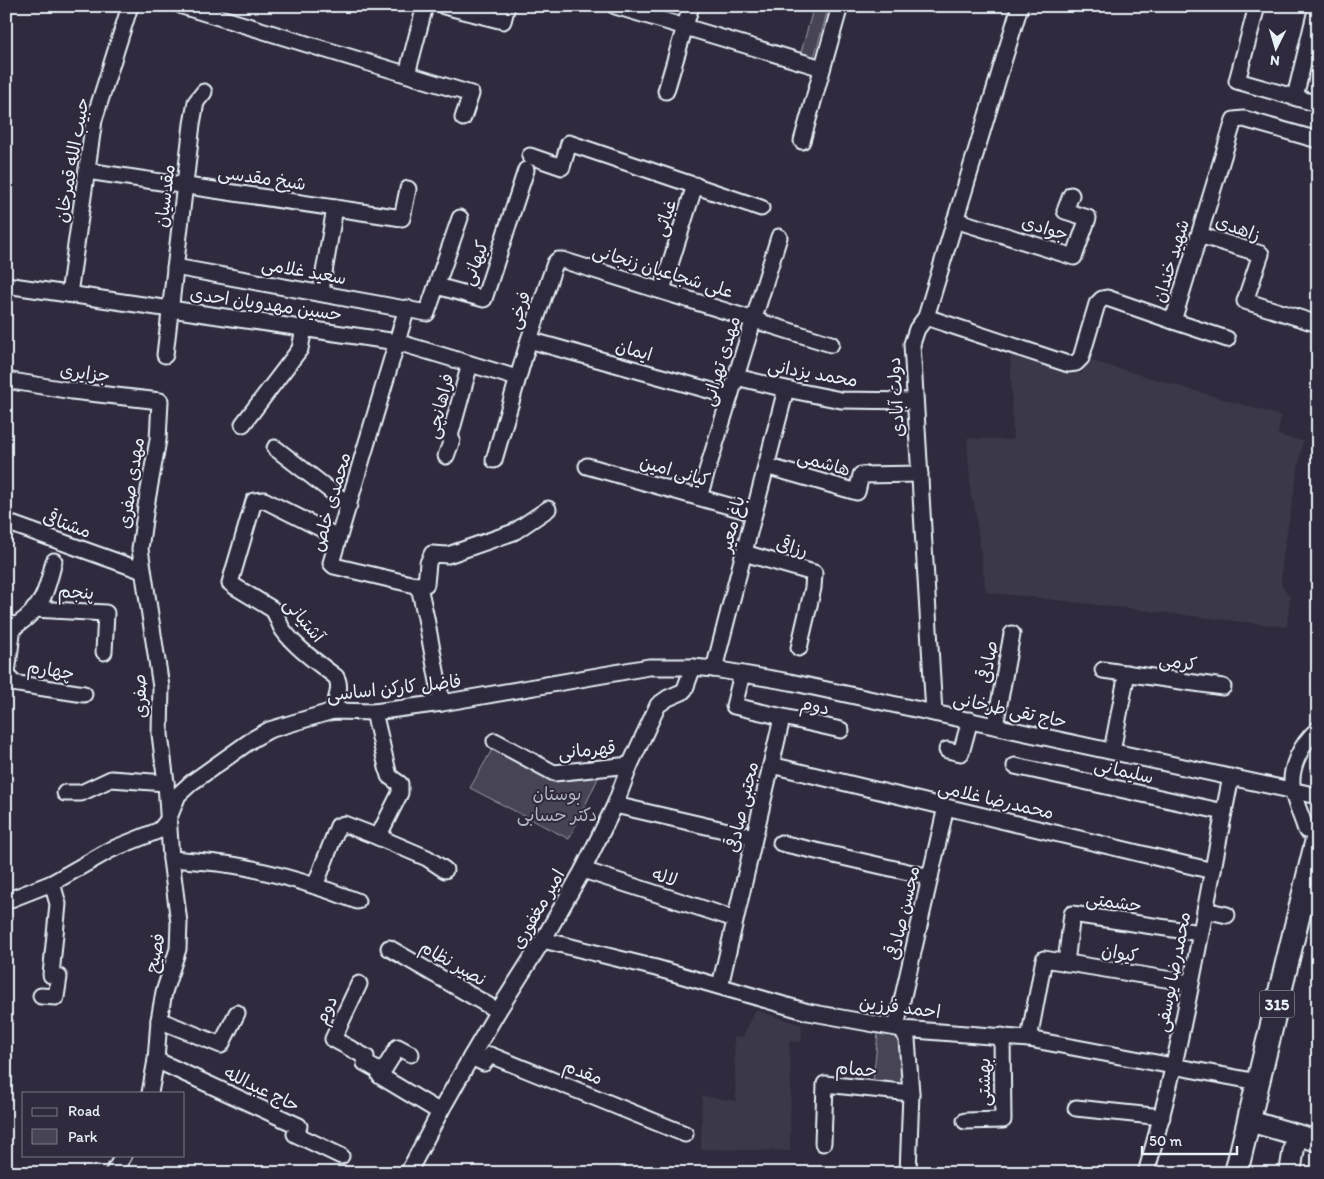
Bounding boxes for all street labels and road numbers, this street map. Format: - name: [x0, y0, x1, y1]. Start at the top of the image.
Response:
- street label: حبیب الله قمرخان: [50, 96, 94, 224]
- street label: شیخ مقدسی: [216, 161, 307, 196]
- street label: مقدسیان: [150, 163, 180, 229]
- street label: غیاثی: [649, 197, 681, 239]
- street label: زاهدی: [1212, 210, 1264, 246]
- street label: جوادی: [1019, 211, 1071, 245]
- street label: شهید خندان: [1148, 217, 1194, 305]
- street label: کیهانی: [456, 237, 494, 288]
- street label: علی شجاعیان زنجانی: [590, 239, 736, 303]
- street label: سعید غلامی: [260, 253, 348, 289]
- street label: حسین مهدویان احدی: [189, 282, 343, 326]
- street label: فرخی: [502, 288, 536, 332]
- street label: مهدی تهرانی: [697, 313, 745, 409]
- street label: ایمان: [613, 334, 655, 366]
- street label: محمد یزدانی: [766, 354, 860, 392]
- street label: دولت آبادی: [883, 356, 909, 438]
- street label: جزایری: [59, 359, 111, 387]
- street label: فراهانچی: [421, 371, 460, 441]
- street label: مهدی صفری: [113, 436, 149, 530]
- street label: هاشمی: [795, 445, 853, 481]
- street label: محمدی خلص: [306, 450, 356, 554]
- street label: کیانی امین: [637, 450, 713, 492]
- street label: باغ معیر: [714, 494, 751, 557]
- street label: مشتاقی: [40, 504, 94, 543]
- street label: رزاقی: [774, 531, 811, 562]
- street label: پنجم: [57, 580, 95, 607]
- street label: آشتیانی: [279, 593, 330, 648]
- street label: صادقی: [972, 639, 1003, 685]
- street label: کرمی: [1158, 648, 1199, 676]
- street label: چهارم: [25, 655, 76, 688]
- street label: فاضل کارکن اساسی: [326, 670, 462, 706]
- street label: صفری: [128, 673, 152, 719]
- street label: حاج تقی طرخانی: [951, 687, 1069, 734]
- street label: دوم: [798, 692, 832, 723]
- street label: قهرمانی: [557, 737, 617, 763]
- street label: سلیمانی: [1092, 753, 1156, 789]
- street label: مجتبی صادقی: [720, 759, 763, 855]
- street label: محمدرضا غلامی: [936, 776, 1056, 824]
- street label: لاله: [650, 863, 680, 891]
- street label: محسن صادقی: [881, 864, 925, 962]
- street label: امیر مغفوری: [506, 865, 570, 953]
- street label: حشمتی: [1085, 887, 1143, 917]
- street label: محمدرضا یوسفی: [1151, 910, 1195, 1034]
- street label: فصیح: [140, 931, 171, 975]
- street label: نصیر نظام: [414, 935, 490, 993]
- street label: کیوان: [1100, 939, 1140, 967]
- street label: احمد فرزین: [858, 991, 942, 1023]
- road number: 315: [1260, 991, 1294, 1018]
- street label: دوم: [310, 992, 345, 1029]
- street label: مقدم: [559, 1054, 606, 1092]
- street label: حمام: [834, 1056, 878, 1085]
- street label: بهشتی: [973, 1058, 995, 1106]
- street label: حاج عبدالله: [220, 1061, 303, 1118]

